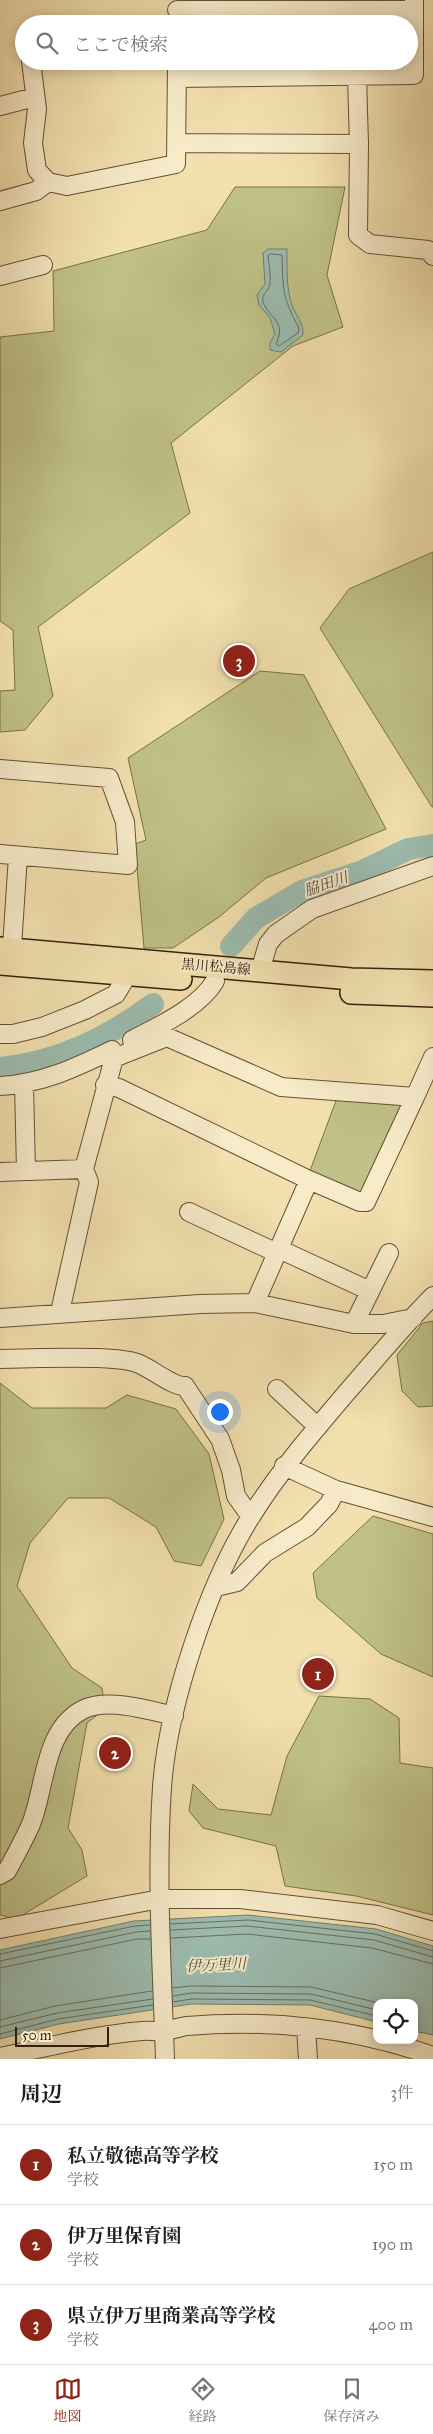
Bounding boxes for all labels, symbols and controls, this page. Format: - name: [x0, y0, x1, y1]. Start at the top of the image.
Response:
- search box: [15, 15, 418, 70]
- icon: search: [33, 29, 61, 57]
- text: ここで検索: [73, 33, 168, 56]
- pin: 3: [223, 642, 255, 680]
- water label: 脇田川: [302, 868, 352, 900]
- street label: 黒川松島線: [180, 955, 252, 979]
- your location: [207, 1399, 233, 1425]
- pin: 1: [302, 1655, 334, 1693]
- pin: 2: [99, 1734, 131, 1772]
- water label: 伊万里川: [186, 1954, 248, 1976]
- map controls: [373, 1999, 418, 2044]
- button: locate: [373, 1999, 418, 2044]
- scale bar: [15, 2024, 109, 2047]
- text: 50 m: [22, 2027, 51, 2044]
- text: 周辺: [20, 2081, 62, 2107]
- text: 3件: [391, 2083, 413, 2102]
- text: 私立敬徳高等学校: [67, 2144, 219, 2167]
- text: 1: [33, 2155, 39, 2174]
- text: 150 m: [373, 2155, 413, 2174]
- text: 学校: [67, 2170, 99, 2189]
- text: 伊万里保育園: [67, 2224, 181, 2247]
- text: 2: [32, 2235, 40, 2254]
- text: 190 m: [372, 2235, 413, 2254]
- text: 学校: [67, 2250, 99, 2269]
- text: 県立伊万里商業高等学校: [67, 2304, 276, 2327]
- text: 3: [33, 2315, 39, 2334]
- text: 400 m: [369, 2315, 413, 2334]
- text: 学校: [67, 2330, 99, 2349]
- tab: 地図: [54, 2375, 82, 2425]
- tab: 経路: [189, 2375, 217, 2425]
- tab: 保存済み: [324, 2375, 380, 2425]

